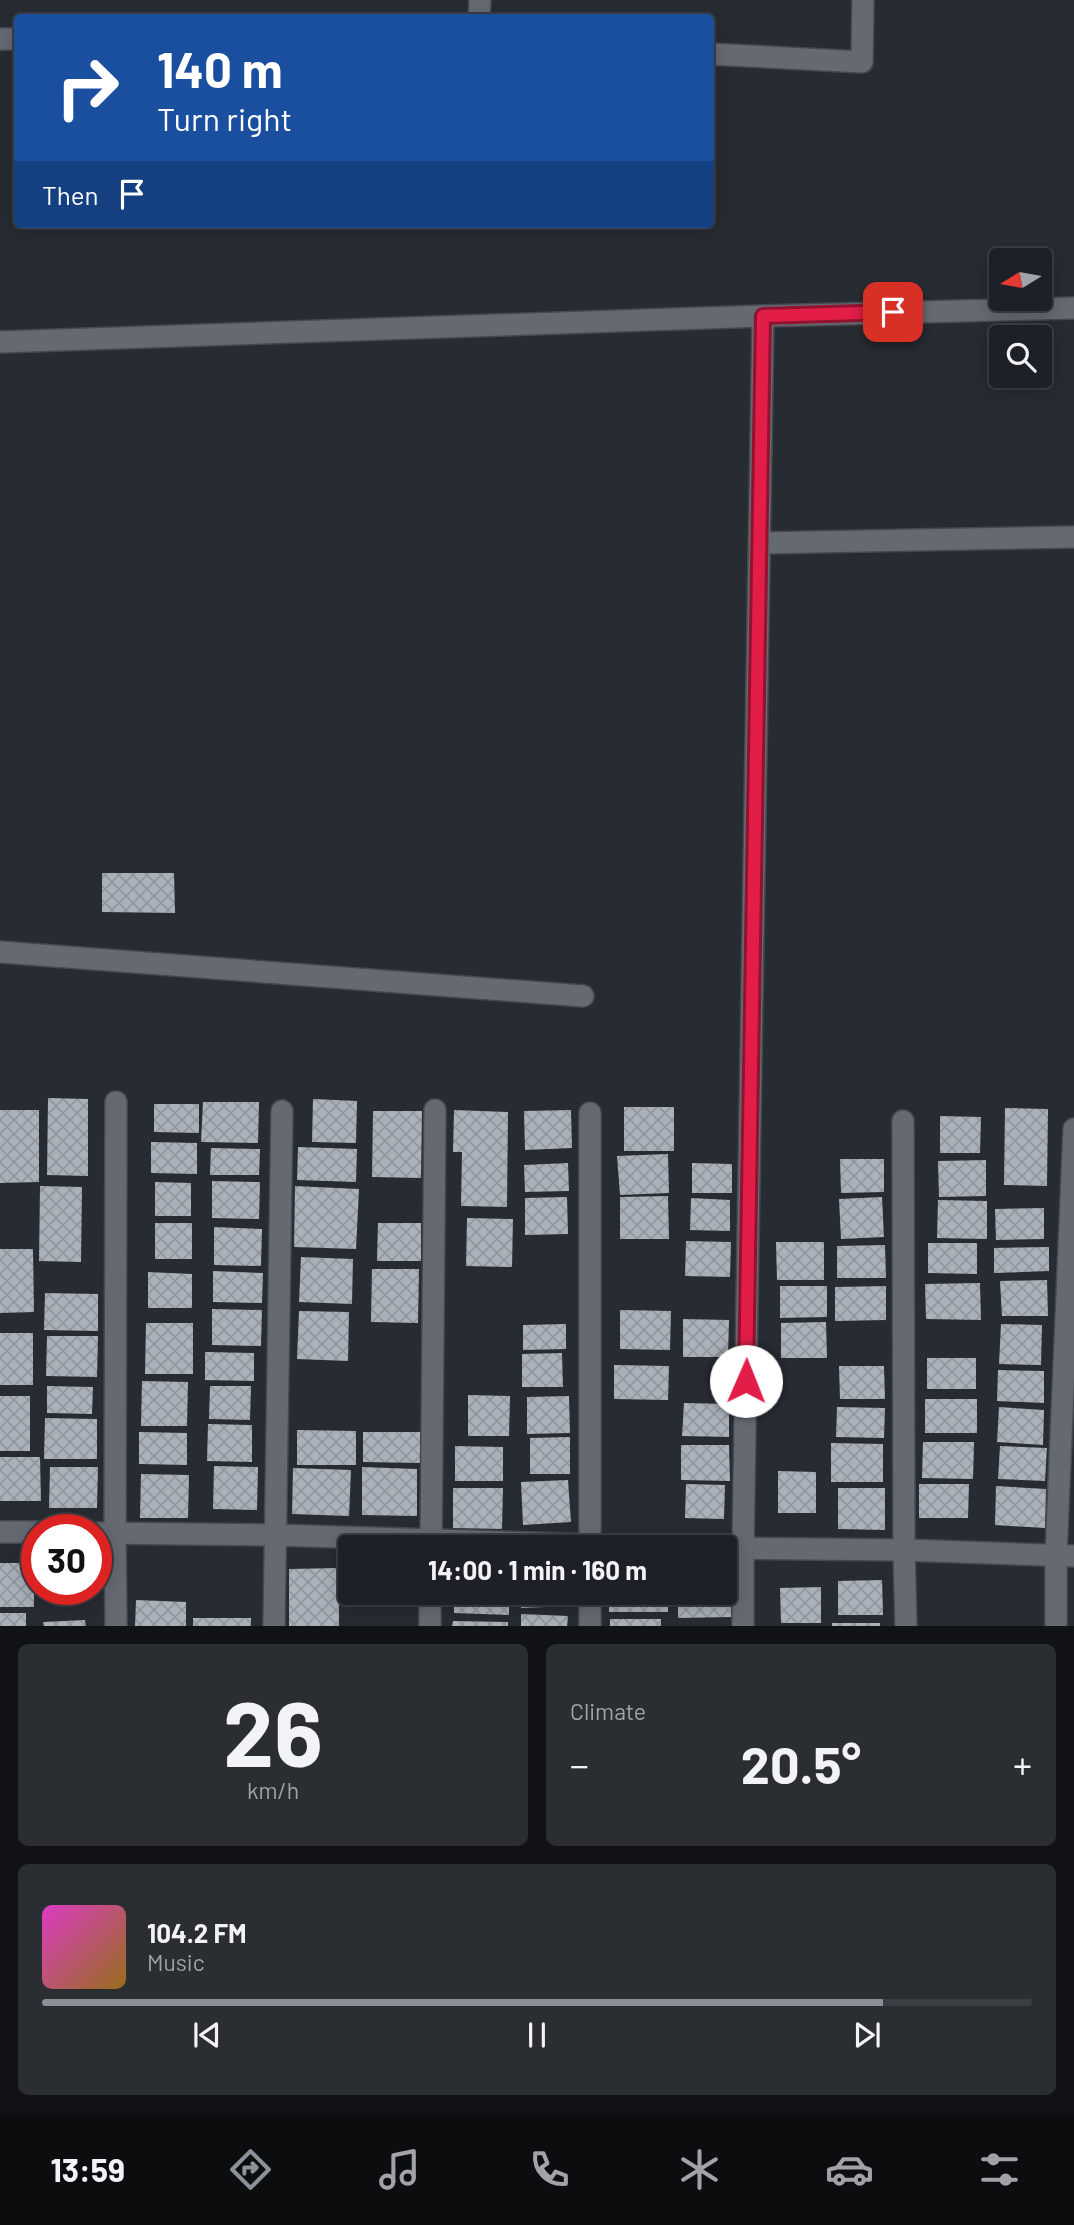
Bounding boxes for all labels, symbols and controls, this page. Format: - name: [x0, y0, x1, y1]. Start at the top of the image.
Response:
- text: 140 m: [157, 39, 283, 98]
- icon: right: [42, 42, 133, 133]
- text: Turn right: [157, 99, 292, 137]
- icon: arrive: [113, 175, 151, 213]
- text: Then: [42, 179, 99, 210]
- north arrow: [989, 248, 1052, 312]
- map controls: [989, 248, 1052, 388]
- pin: [863, 282, 923, 342]
- icon: arrive: [874, 293, 912, 331]
- button: search: [989, 325, 1052, 388]
- position arrow: [709, 1344, 783, 1418]
- speed limit sign: 30: [21, 1514, 112, 1605]
- text: 14:00 · 1 min · 160 m: [428, 1554, 647, 1585]
- text: 26: [223, 1676, 323, 1785]
- text: Climate: [570, 1697, 646, 1725]
- text: 20.5°: [741, 1732, 861, 1794]
- text: −: [570, 1741, 589, 1787]
- text: +: [1013, 1741, 1032, 1787]
- text: km/h: [247, 1776, 299, 1804]
- text: 104.2 FM: [147, 1917, 247, 1948]
- text: Music: [147, 1948, 205, 1976]
- icon: previous: [188, 2016, 226, 2054]
- icon: pause: [518, 2016, 556, 2054]
- icon: next: [848, 2016, 886, 2054]
- icon: directions: [226, 2145, 275, 2194]
- icon: music: [375, 2145, 424, 2194]
- icon: phone: [525, 2145, 574, 2194]
- icon: climate: [675, 2145, 724, 2194]
- icon: car: [825, 2145, 874, 2194]
- icon: filters: [975, 2145, 1024, 2194]
- text: 13:59: [50, 2150, 125, 2188]

